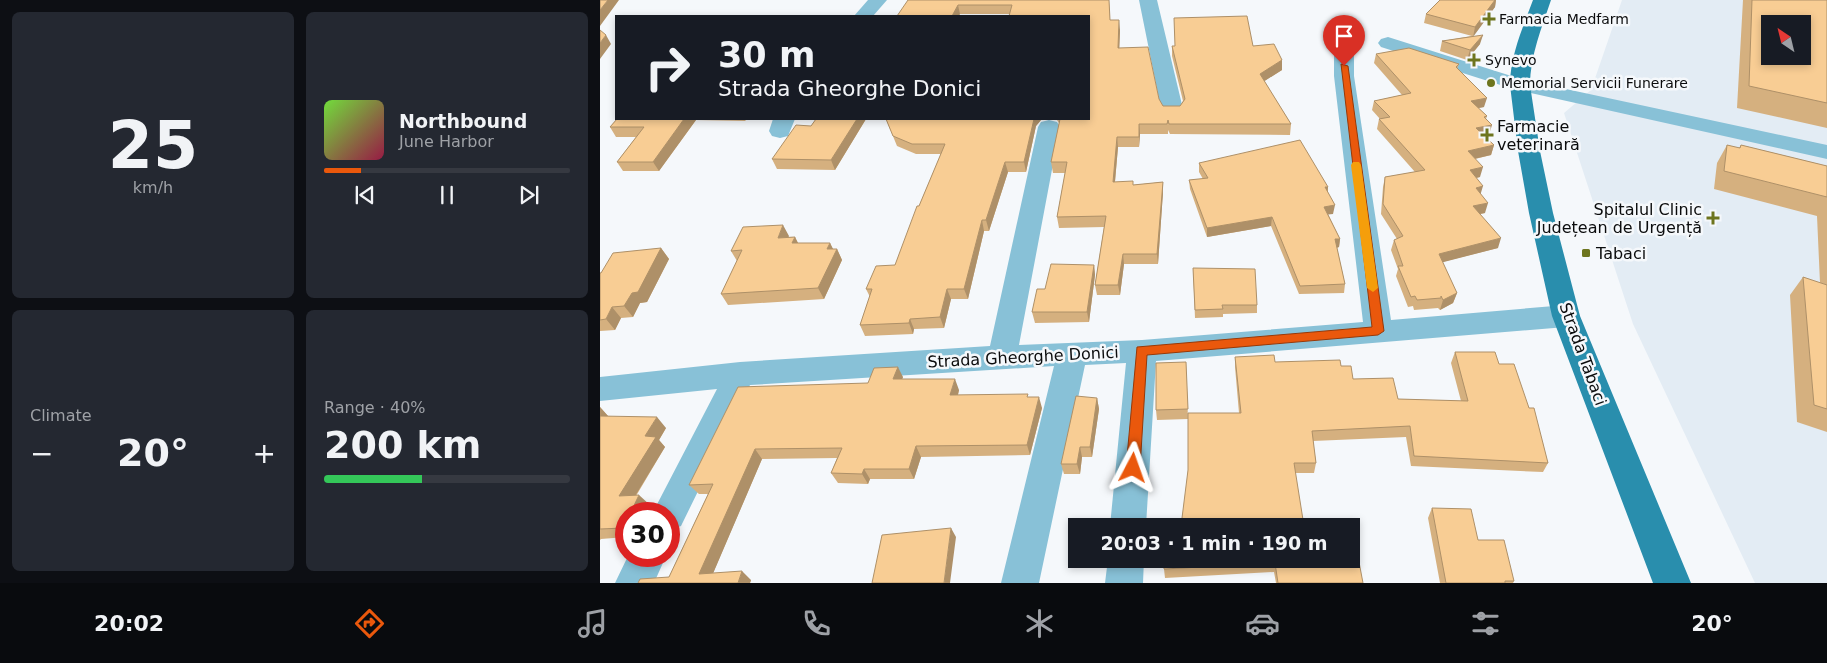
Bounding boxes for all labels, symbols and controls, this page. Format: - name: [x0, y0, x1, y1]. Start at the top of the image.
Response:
- place label: Farmacia Medfarm: [1499, 11, 1629, 27]
- marker: Farmacia Medfarm: [1483, 13, 1495, 25]
- pin: [1323, 15, 1365, 66]
- north arrow: [1761, 15, 1811, 65]
- map controls: [1761, 15, 1811, 65]
- icon: arrive: [1330, 22, 1358, 50]
- icon: right: [635, 35, 700, 100]
- text: 30 m: [718, 35, 815, 75]
- place label: Synevo: [1485, 52, 1537, 68]
- marker: Synevo: [1467, 53, 1481, 67]
- place label: Memorial Servicii Funerare: [1501, 75, 1688, 91]
- text: Strada Gheorghe Donici: [718, 76, 981, 101]
- marker: Memorial Servicii Funerare: [1485, 77, 1497, 89]
- text: 25: [108, 108, 198, 183]
- text: Northbound: [399, 110, 527, 132]
- place label: Farmacie veterinară: [1497, 117, 1580, 154]
- marker: Farmacie veterinară: [1481, 129, 1493, 141]
- text: June Harbor: [399, 132, 494, 151]
- text: km/h: [133, 178, 173, 197]
- icon: previous: [351, 181, 379, 209]
- icon: pause: [433, 181, 461, 209]
- icon: next: [515, 181, 543, 209]
- place label: Spitalul Clinic Județean de Urgență: [1536, 200, 1702, 237]
- marker: Spitalul Clinic Județean de Urgență: [1706, 211, 1720, 225]
- place label: Tabaci: [1595, 244, 1646, 263]
- marker: Tabaci: [1580, 247, 1592, 259]
- street label: Strada Tabaci: [1556, 300, 1610, 408]
- street label: Strada Gheorghe Donici: [927, 343, 1119, 371]
- text: Range · 40%: [324, 398, 426, 417]
- text: Climate: [30, 406, 92, 425]
- text: 200 km: [324, 423, 481, 467]
- text: 20°: [117, 431, 189, 475]
- text: −: [30, 437, 53, 470]
- text: +: [253, 437, 276, 470]
- position arrow: [1106, 441, 1158, 493]
- speed limit sign: 30: [615, 502, 680, 567]
- text: 20:03 · 1 min · 190 m: [1100, 532, 1328, 554]
- icon: directions: [352, 606, 387, 641]
- icon: music: [575, 606, 610, 641]
- icon: phone: [799, 606, 834, 641]
- icon: climate: [1022, 606, 1057, 641]
- icon: car: [1245, 606, 1280, 641]
- icon: filters: [1468, 606, 1503, 641]
- text: 20:02: [94, 611, 164, 636]
- text: 20°: [1691, 611, 1733, 636]

